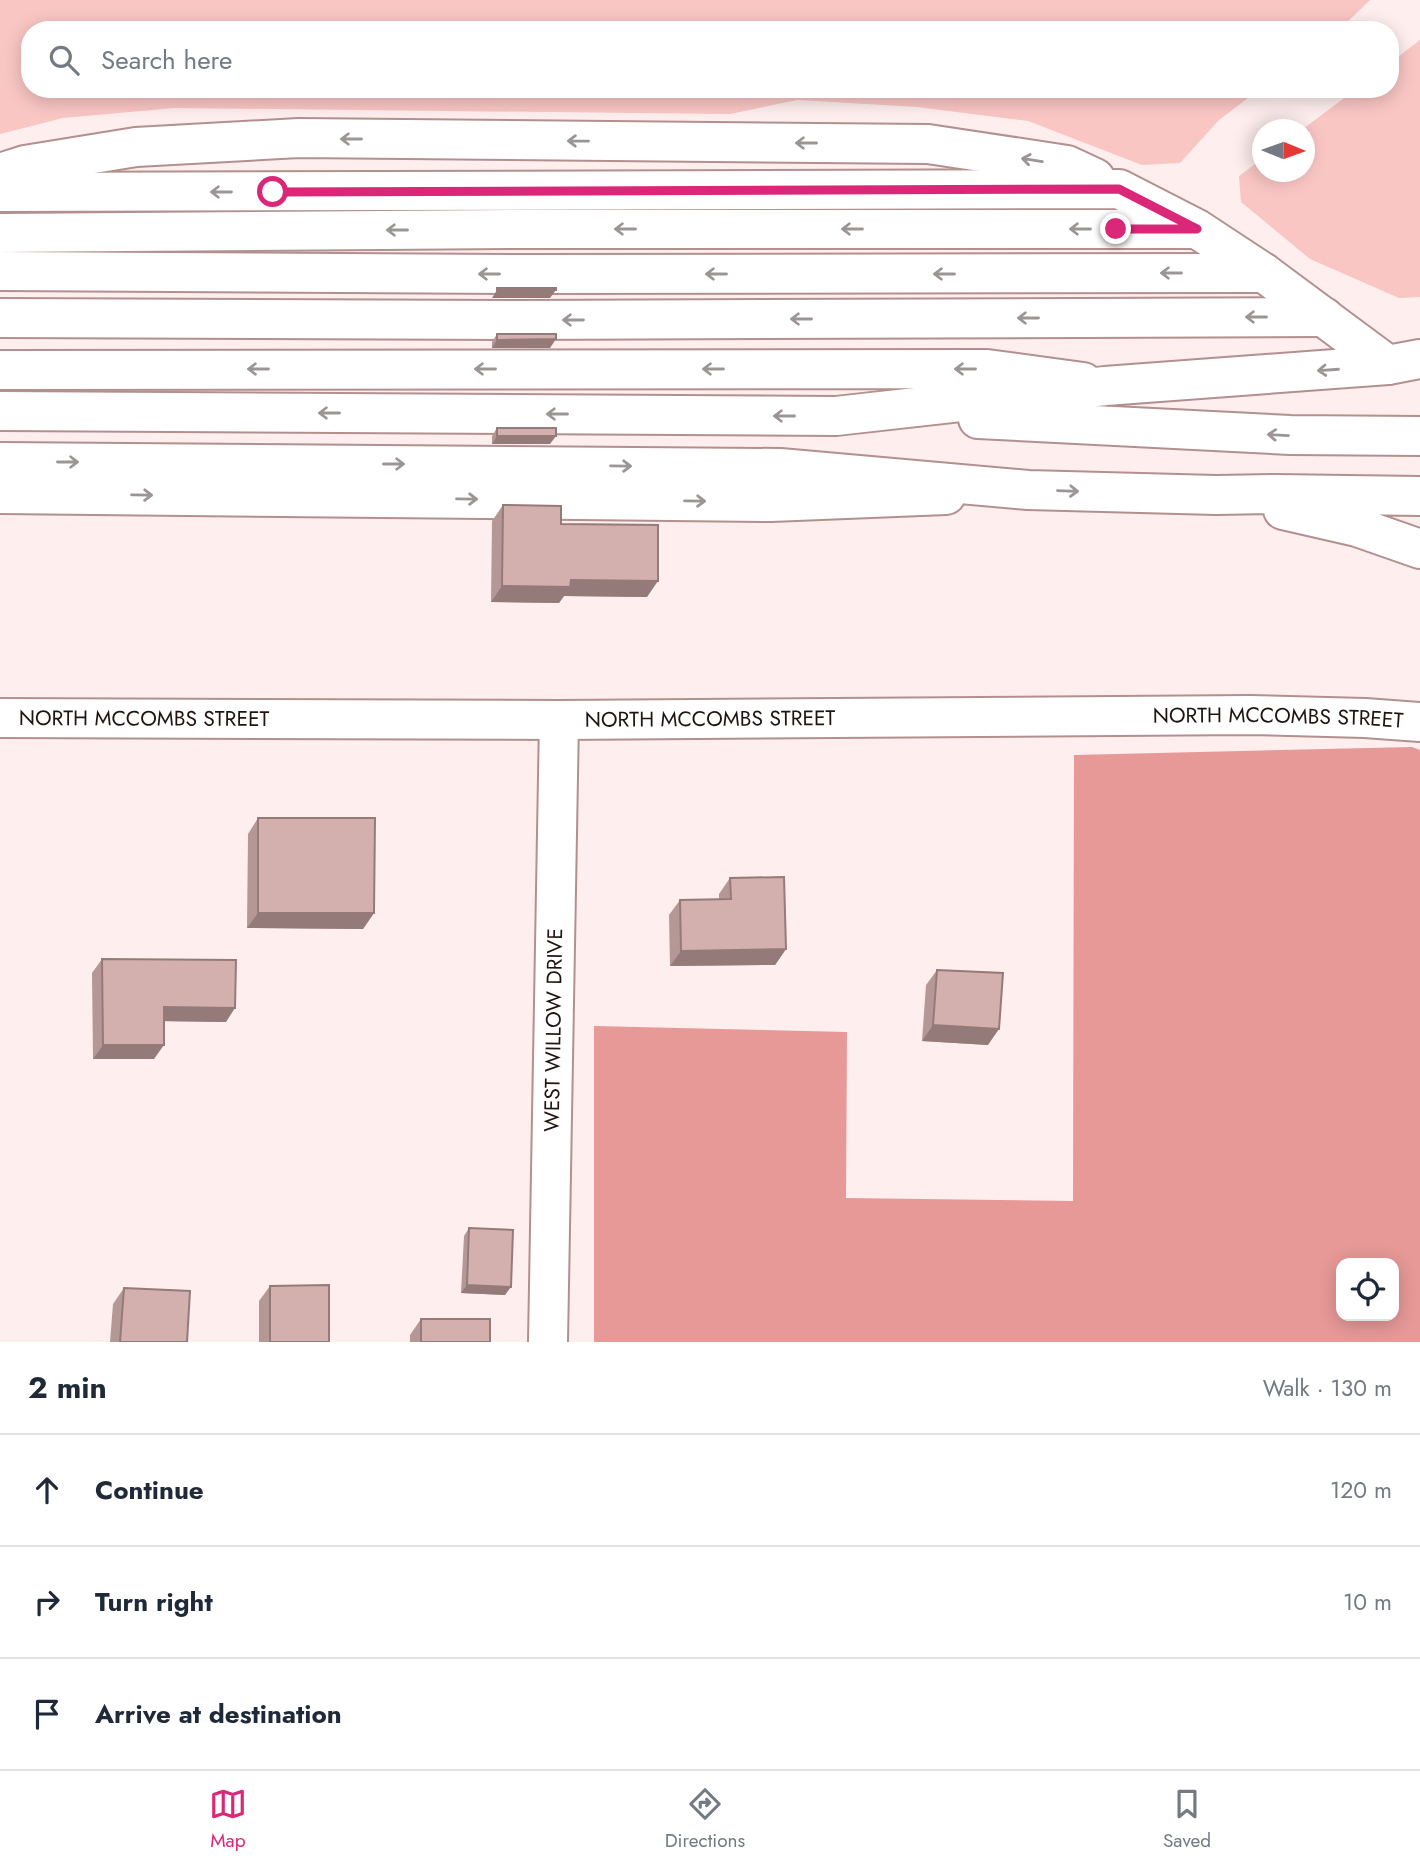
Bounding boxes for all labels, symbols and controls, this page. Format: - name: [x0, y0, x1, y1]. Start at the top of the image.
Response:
- search box: [21, 21, 1399, 98]
- icon: search: [45, 41, 83, 79]
- text: Search here: [101, 41, 233, 79]
- north arrow: [1252, 119, 1315, 182]
- one-way arrow: [339, 132, 362, 146]
- one-way arrow: [567, 134, 590, 148]
- one-way arrow: [794, 136, 817, 150]
- one-way arrow: [1021, 153, 1044, 166]
- route start: [257, 176, 288, 207]
- one-way arrow: [210, 185, 233, 199]
- route end: [1100, 213, 1131, 244]
- one-way arrow: [614, 222, 637, 236]
- one-way arrow: [841, 222, 864, 236]
- one-way arrow: [1069, 222, 1092, 236]
- one-way arrow: [386, 223, 409, 237]
- one-way arrow: [1160, 266, 1183, 280]
- one-way arrow: [477, 267, 500, 281]
- one-way arrow: [705, 267, 728, 281]
- one-way arrow: [932, 267, 955, 280]
- one-way arrow: [1245, 310, 1268, 324]
- one-way arrow: [1017, 311, 1040, 325]
- one-way arrow: [790, 312, 813, 326]
- one-way arrow: [562, 313, 585, 327]
- one-way arrow: [247, 362, 270, 376]
- one-way arrow: [474, 362, 497, 376]
- one-way arrow: [702, 362, 725, 376]
- one-way arrow: [954, 362, 977, 376]
- one-way arrow: [1317, 363, 1340, 376]
- one-way arrow: [318, 406, 341, 420]
- one-way arrow: [546, 407, 569, 421]
- one-way arrow: [773, 409, 796, 423]
- one-way arrow: [1267, 428, 1290, 441]
- one-way arrow: [56, 455, 79, 469]
- one-way arrow: [382, 457, 405, 471]
- one-way arrow: [609, 459, 632, 473]
- one-way arrow: [1056, 485, 1079, 498]
- one-way arrow: [130, 488, 153, 502]
- one-way arrow: [455, 492, 478, 506]
- one-way arrow: [683, 495, 706, 508]
- street label: NORTH MCCOMBS STREET: [1153, 700, 1404, 736]
- street label: NORTH MCCOMBS STREET: [19, 703, 270, 734]
- street label: NORTH MCCOMBS STREET: [585, 703, 836, 735]
- street label: WEST WILLOW DRIVE: [537, 928, 570, 1132]
- map controls: [1336, 1258, 1399, 1321]
- button: locate: [1336, 1258, 1399, 1321]
- text: 2 min: [28, 1366, 107, 1409]
- text: Walk · 130 m: [1263, 1371, 1392, 1405]
- icon: ahead: [28, 1471, 66, 1509]
- text: Continue: [95, 1471, 204, 1509]
- text: 120 m: [1330, 1473, 1392, 1507]
- icon: right: [28, 1583, 66, 1621]
- text: Turn right: [95, 1583, 213, 1621]
- text: 10 m: [1343, 1585, 1392, 1619]
- icon: arrive: [28, 1695, 66, 1733]
- text: Arrive at destination: [95, 1695, 342, 1733]
- tab: Map: [209, 1785, 247, 1854]
- tab: Directions: [665, 1785, 745, 1854]
- tab: Saved: [1163, 1785, 1211, 1854]

